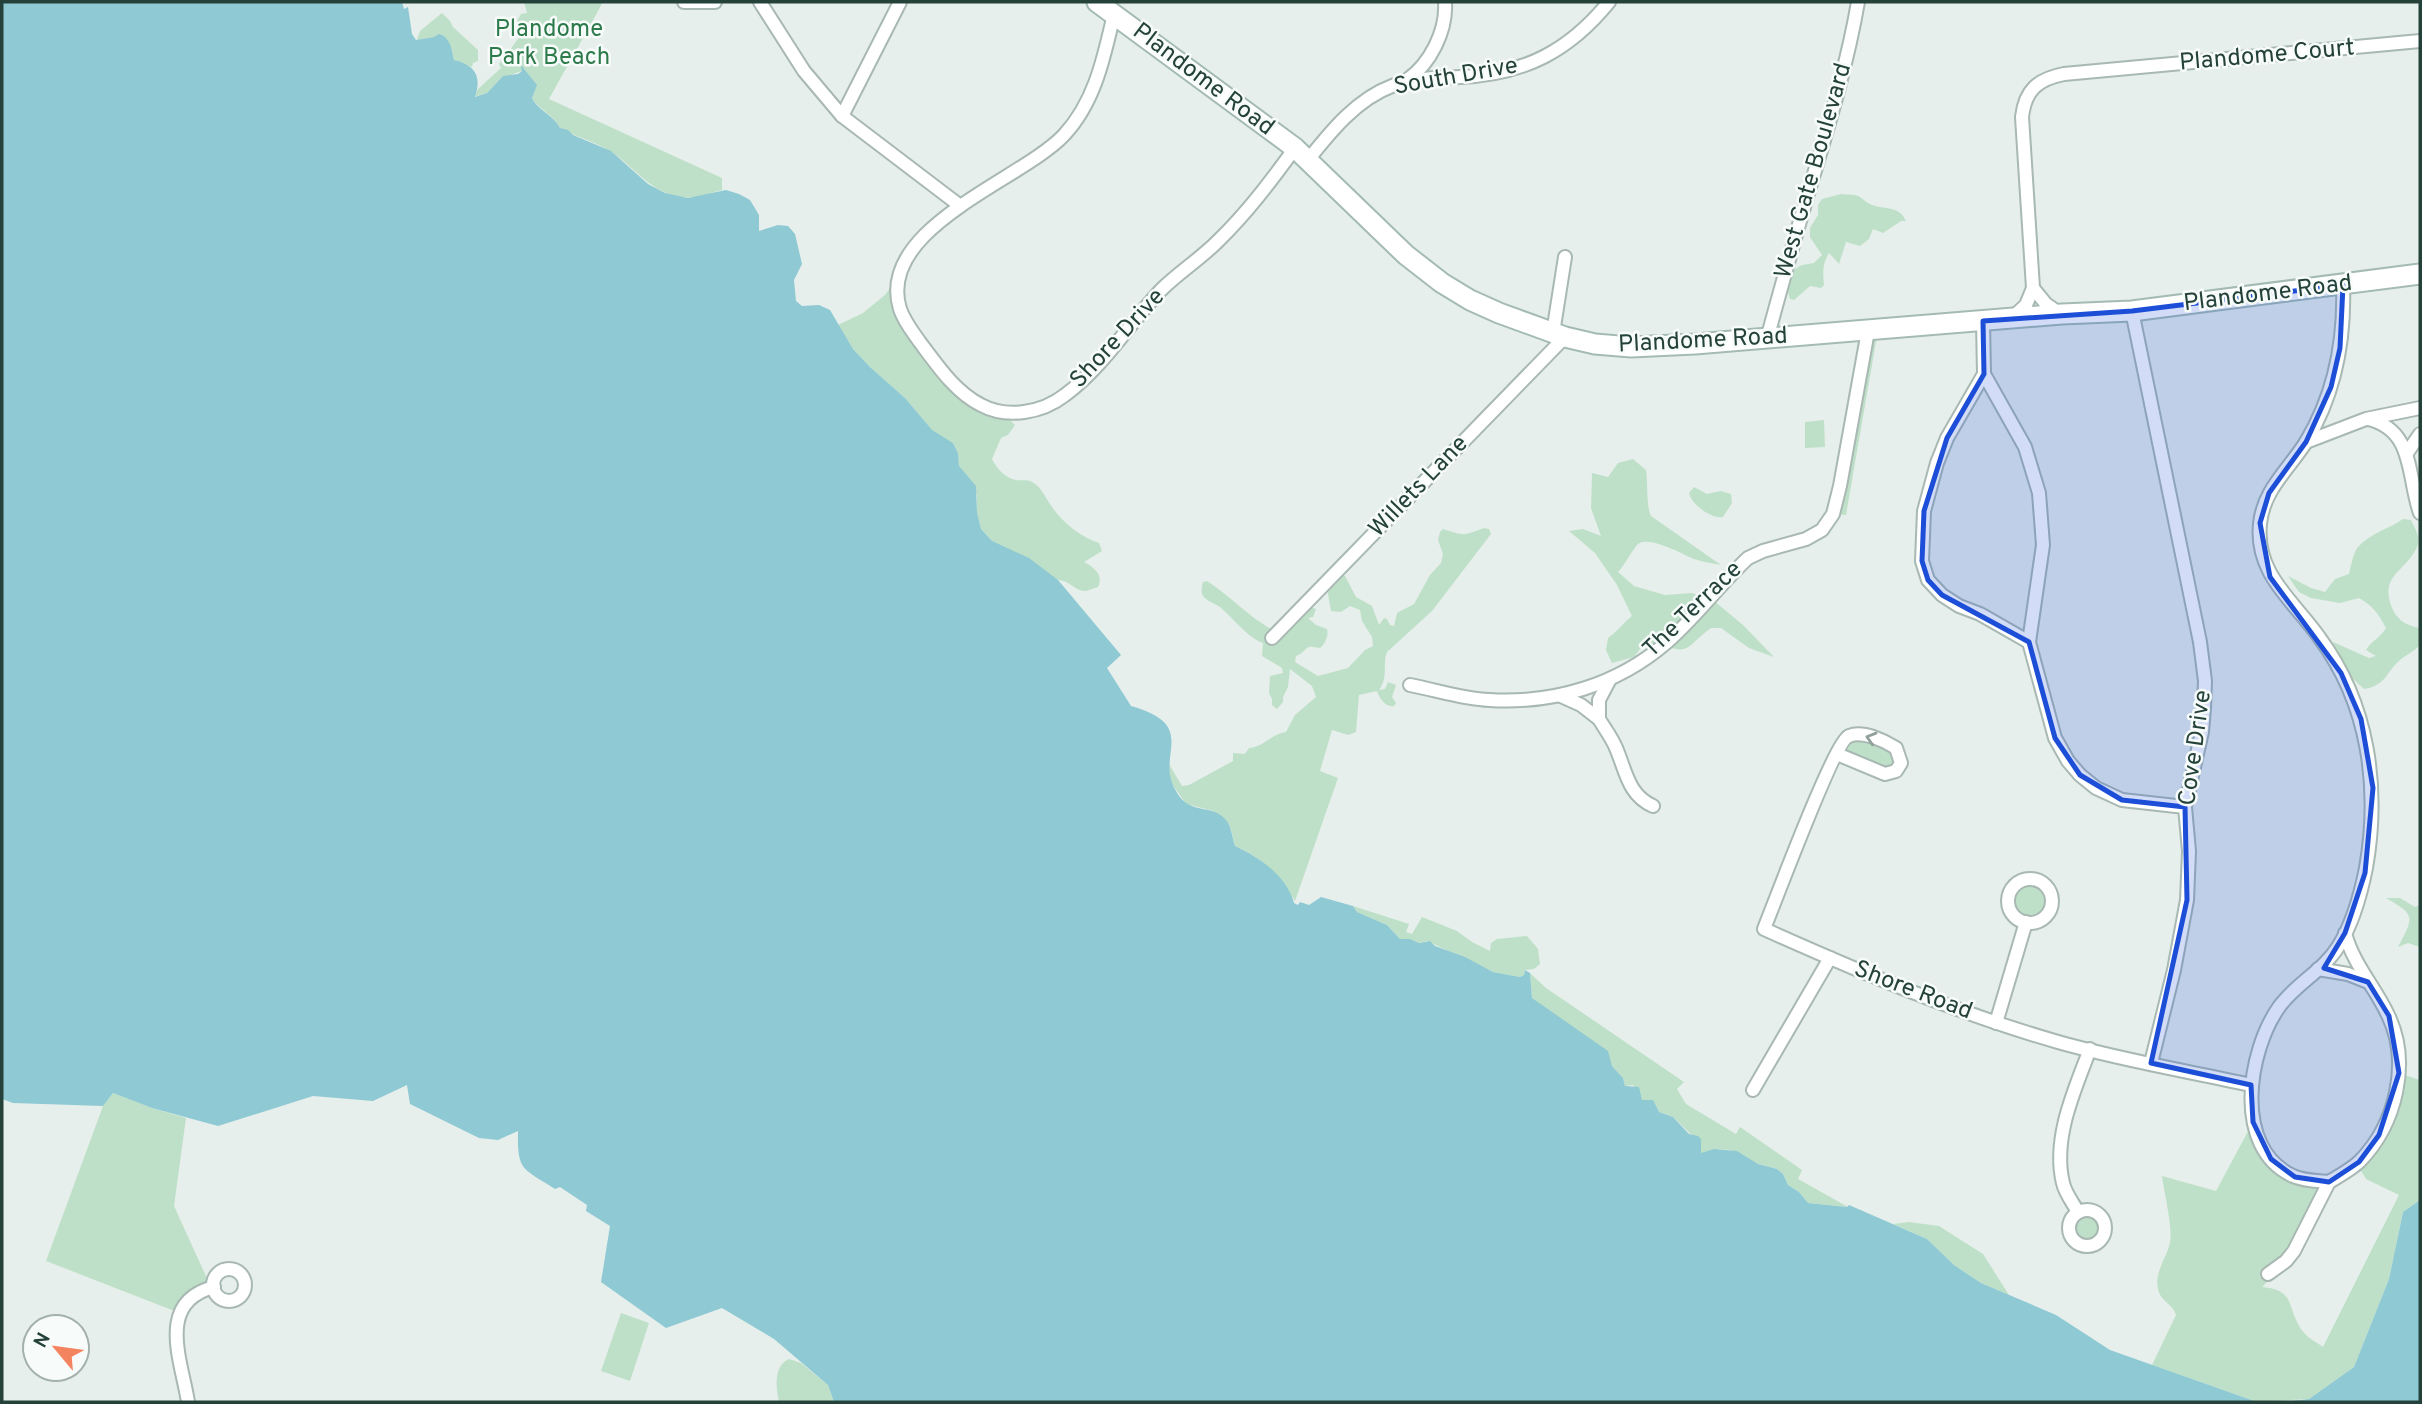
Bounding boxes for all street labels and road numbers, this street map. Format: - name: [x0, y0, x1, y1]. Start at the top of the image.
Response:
- street label: Plandome Road: [1126, 17, 1280, 143]
- street label: Plandome Court: [2178, 33, 2356, 79]
- street label: South Drive: [1392, 51, 1520, 103]
- street label: West Gate Boulevard: [1769, 60, 1859, 282]
- street label: Plandome Road: [2182, 269, 2354, 319]
- street label: Shore Drive: [1064, 283, 1172, 395]
- street label: Plandome Road: [1617, 322, 1789, 360]
- street label: Willets Lane: [1363, 430, 1475, 544]
- street label: The Terrace: [1637, 555, 1749, 665]
- street label: Cove Drive: [2173, 688, 2219, 808]
- street label: Shore Road: [1850, 955, 1976, 1027]

